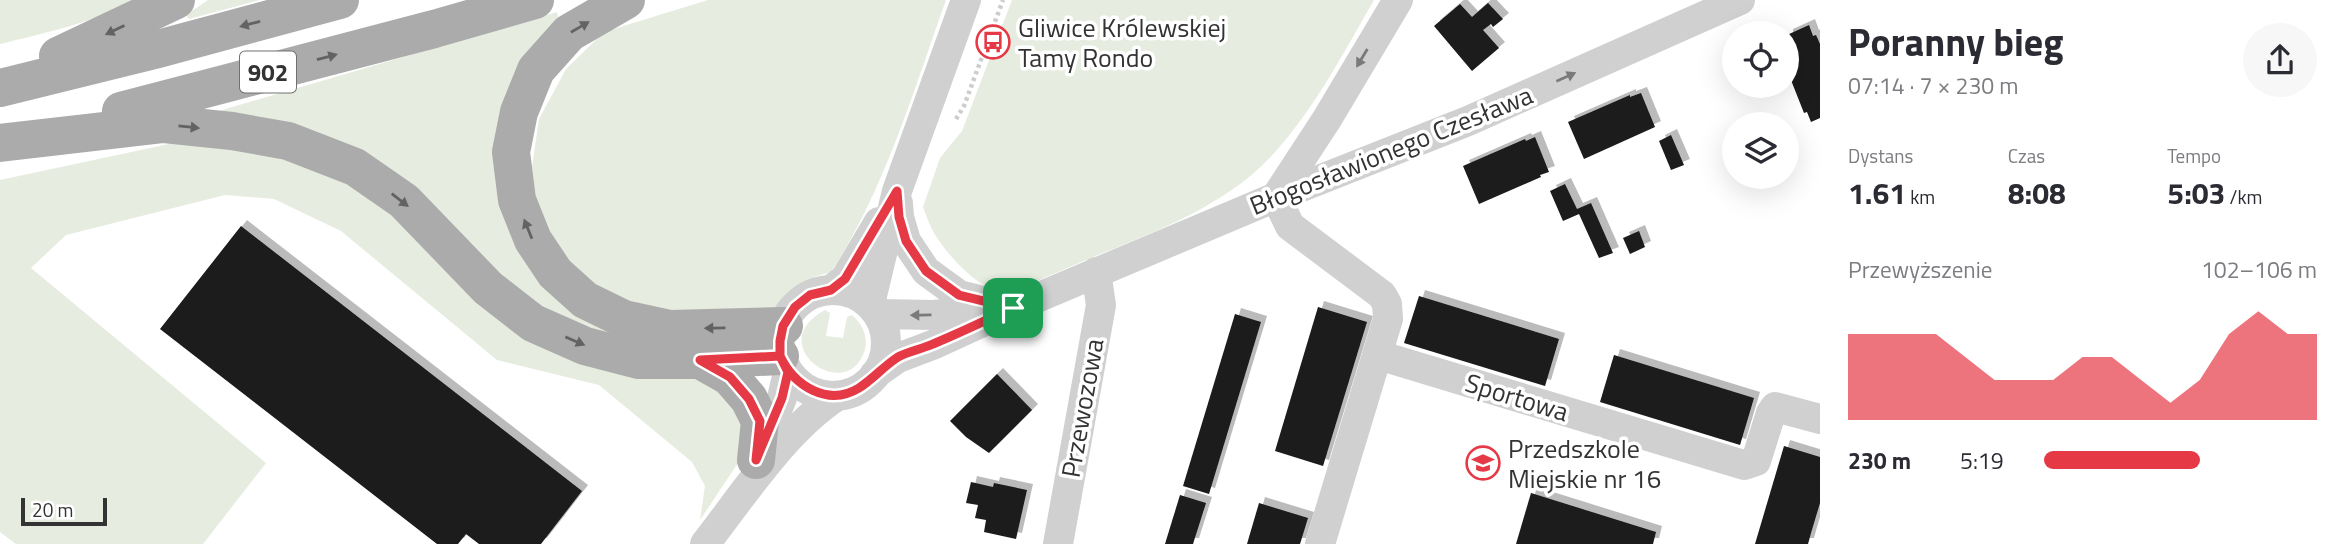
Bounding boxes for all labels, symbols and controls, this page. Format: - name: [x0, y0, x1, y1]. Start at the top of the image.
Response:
- place label: Gliwice Królewskiej Tamy Rondo: [1018, 8, 1226, 77]
- text: Poranny bieg: [1848, 13, 2064, 71]
- one-way arrow: [239, 19, 261, 30]
- one-way arrow: [570, 21, 589, 33]
- map controls: [1722, 21, 1799, 189]
- button: locate: [1722, 21, 1799, 98]
- bus stop icon: Gliwice Królewskiej Tamy Rondo: [974, 23, 1012, 61]
- button: share: [2243, 23, 2317, 97]
- one-way arrow: [105, 24, 125, 36]
- one-way arrow: [1356, 49, 1369, 68]
- one-way arrow: [316, 51, 338, 62]
- road number: 902: [240, 52, 296, 92]
- text: 07:14 · 7 × 230 m: [1848, 68, 2018, 103]
- one-way arrow: [1555, 71, 1576, 82]
- street label: Błogosławionego Czesława: [1244, 75, 1538, 225]
- button: layers: [1722, 112, 1799, 189]
- one-way arrow: [179, 121, 201, 132]
- text: Dystans: [1848, 141, 1913, 170]
- text: Czas: [2008, 141, 2045, 170]
- text: Tempo: [2167, 141, 2221, 170]
- text: 1.61: [1848, 170, 1906, 216]
- text: 8:08: [2008, 170, 2066, 216]
- text: 5:03: [2167, 170, 2225, 216]
- text: km: [1906, 182, 1935, 211]
- text: /km: [2225, 182, 2262, 211]
- one-way arrow: [391, 192, 409, 207]
- one-way arrow: [523, 219, 534, 240]
- text: Przewyższenie: [1848, 252, 1992, 287]
- text: 102–106 m: [2201, 252, 2317, 287]
- pin: [983, 278, 1043, 338]
- icon: arrive: [994, 289, 1032, 327]
- one-way arrow: [910, 310, 932, 321]
- one-way arrow: [704, 322, 726, 334]
- street label: Przewozowa: [1051, 335, 1113, 481]
- one-way arrow: [565, 336, 586, 347]
- street label: Sportowa: [1461, 363, 1573, 431]
- place label: Przedszkole Miejskie nr 16: [1508, 429, 1661, 498]
- text: 230 m: [1848, 443, 1911, 478]
- text: 5:19: [1960, 443, 2004, 478]
- school or university icon: Przedszkole Miejskie nr 16: [1464, 444, 1502, 482]
- scale bar: [21, 495, 107, 527]
- text: 20 m: [32, 495, 73, 524]

